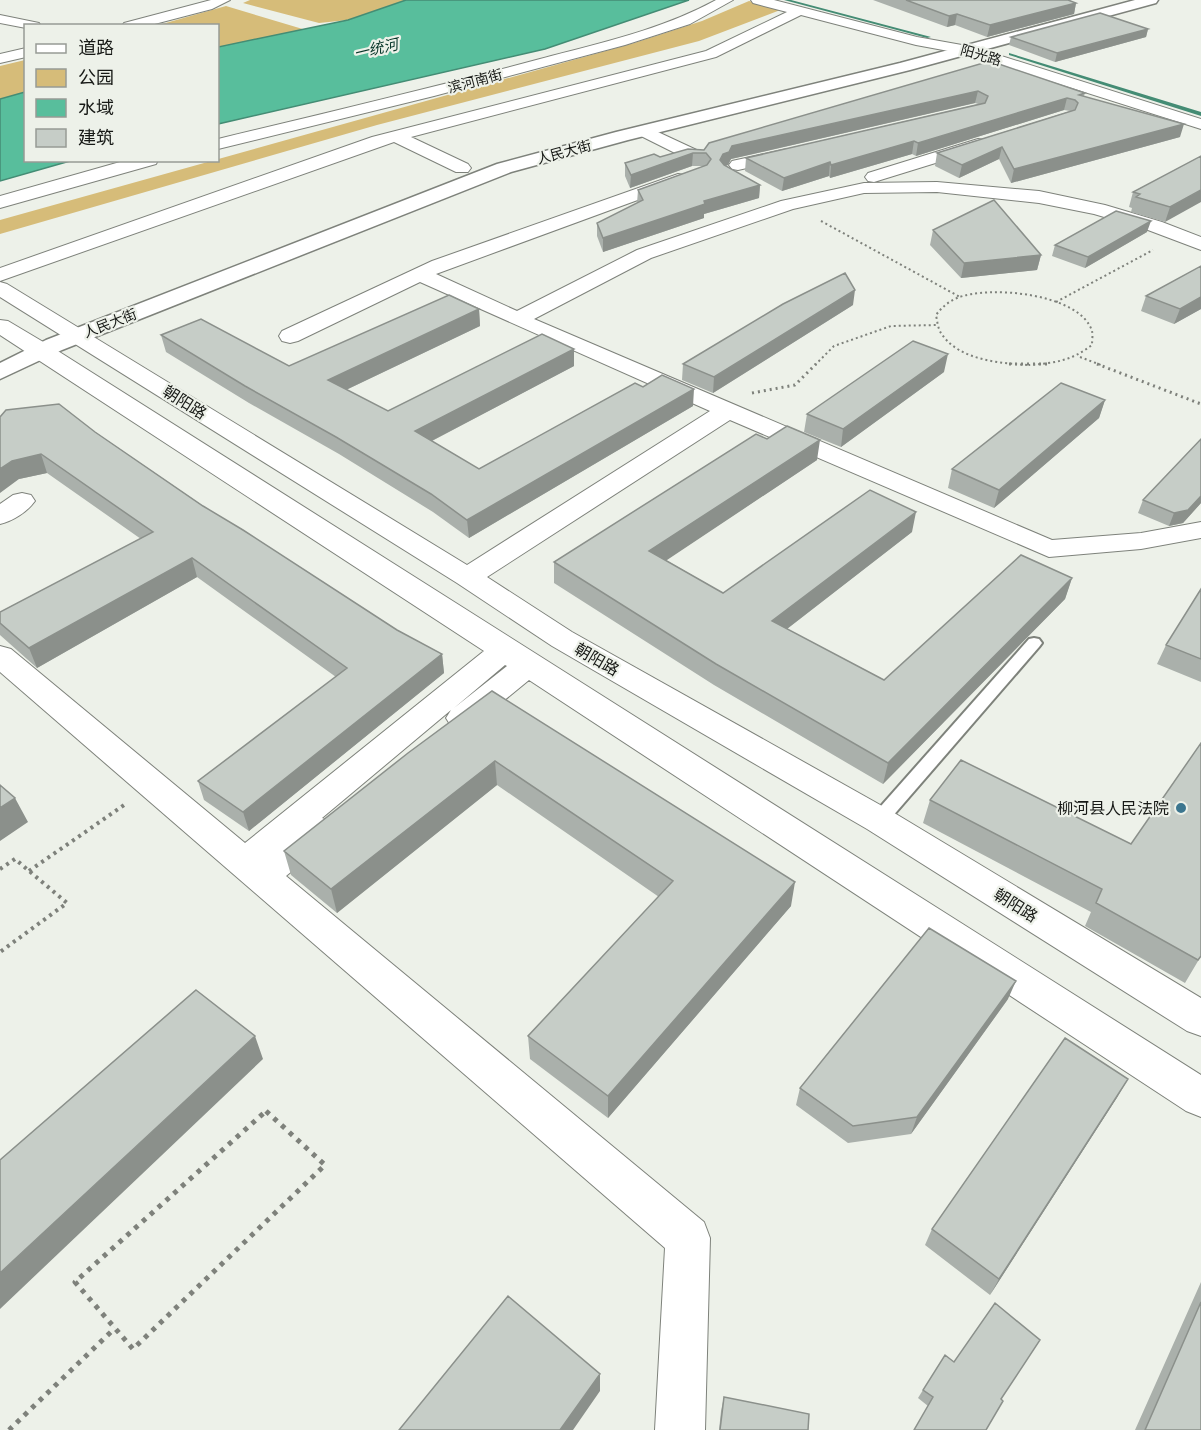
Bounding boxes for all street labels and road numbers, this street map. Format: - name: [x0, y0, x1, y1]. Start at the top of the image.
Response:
- street label: 阳光路: [959, 41, 1004, 68]
- street label: 滨河南街: [446, 65, 504, 96]
- street label: 人民大街: [535, 136, 593, 167]
- street label: 人民大街: [81, 305, 139, 341]
- street label: 朝阳路: [160, 381, 211, 422]
- street label: 朝阳路: [572, 638, 623, 679]
- street label: 朝阳路: [991, 884, 1042, 925]

